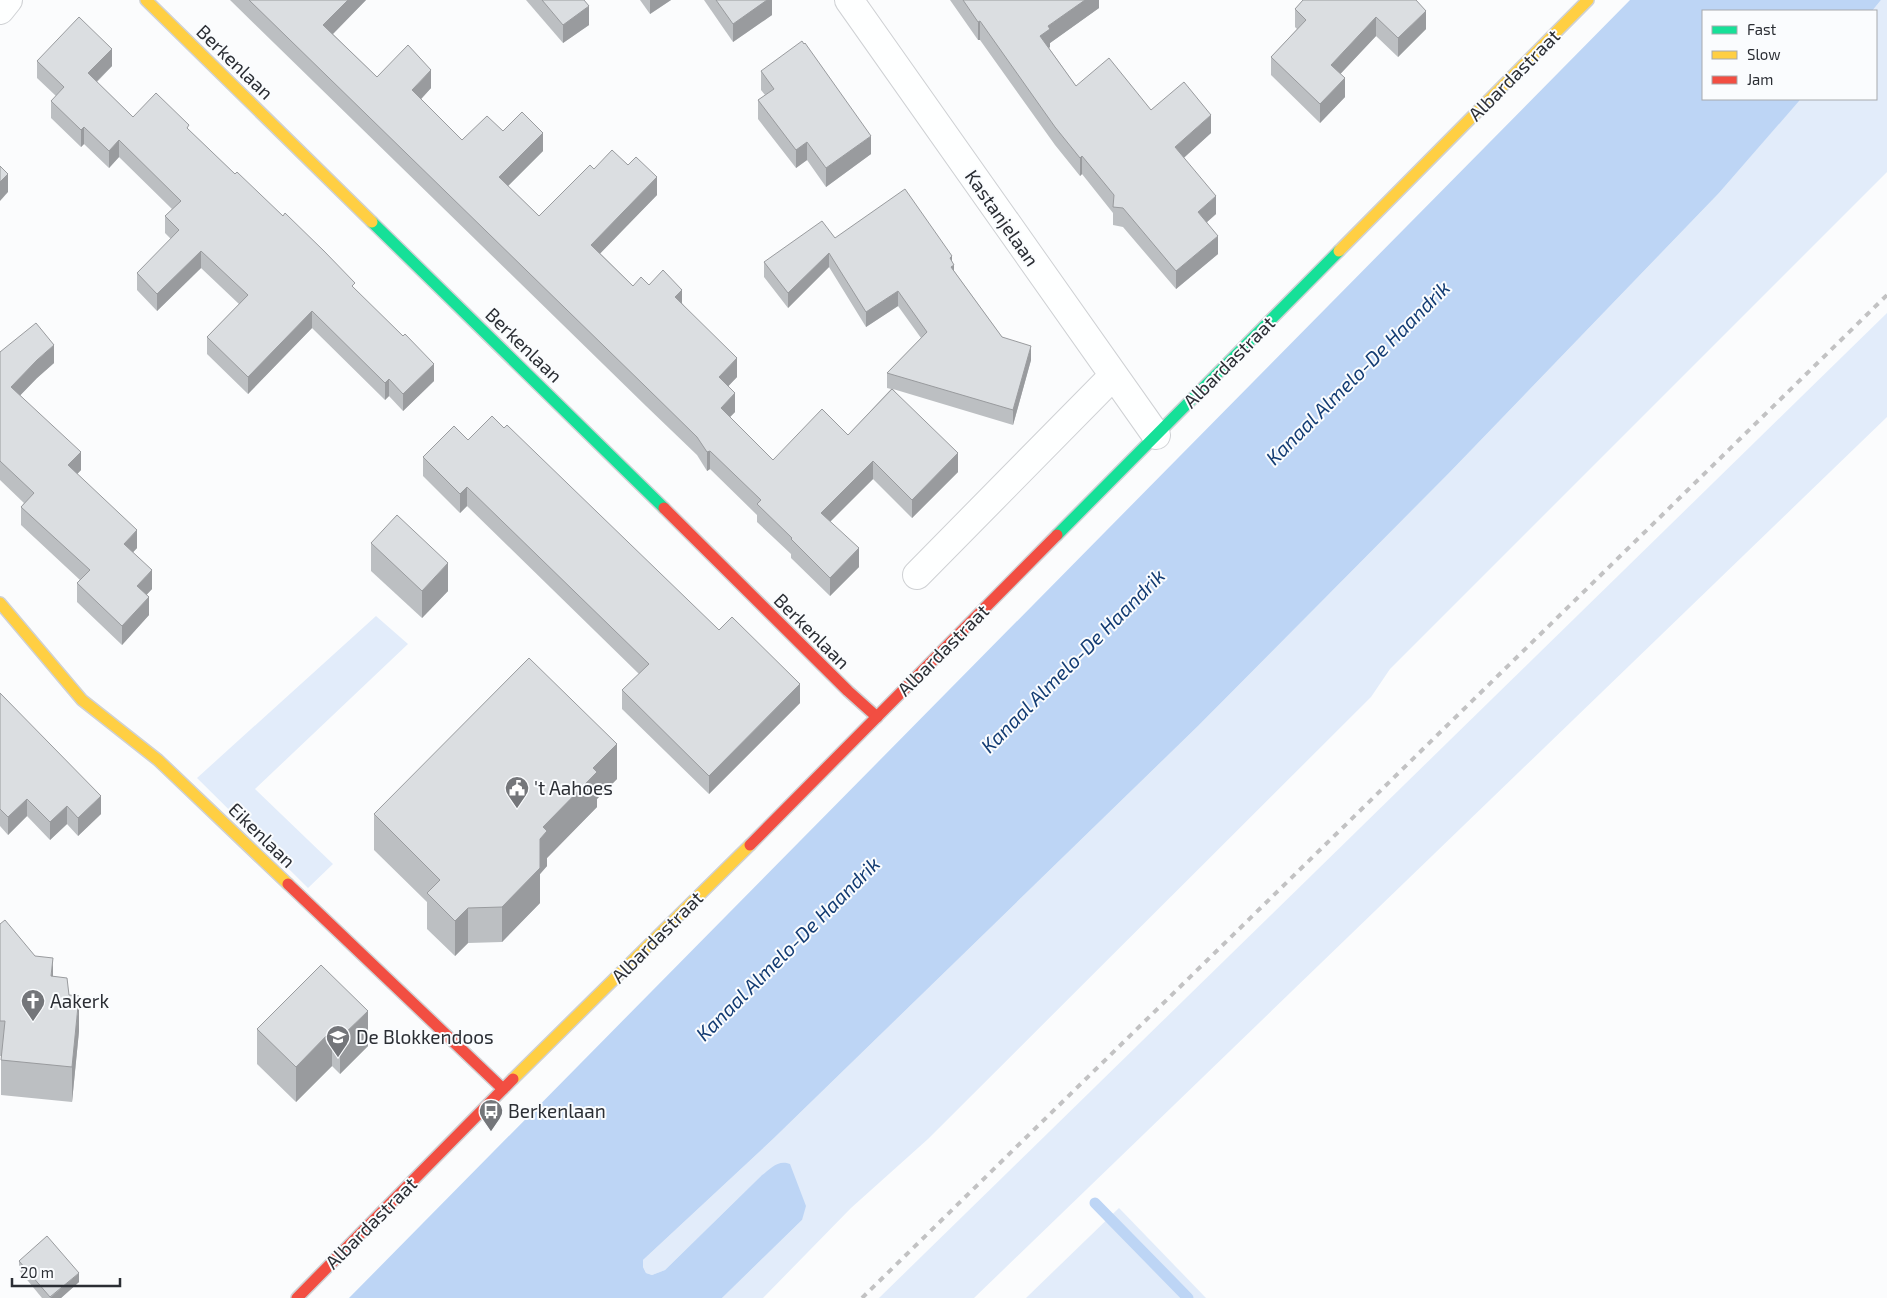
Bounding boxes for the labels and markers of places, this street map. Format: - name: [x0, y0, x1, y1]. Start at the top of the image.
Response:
- public building icon: 't Aahoes: [504, 775, 530, 809]
- place label: 't Aahoes: [534, 776, 613, 799]
- church icon: Aakerk: [20, 988, 46, 1022]
- place label: Aakerk: [50, 989, 109, 1012]
- school or university icon: De Blokkendoos: [325, 1024, 351, 1058]
- place label: De Blokkendoos: [356, 1025, 494, 1048]
- bus stop icon: Berkenlaan: [478, 1098, 504, 1132]
- place label: Berkenlaan: [508, 1099, 606, 1122]

